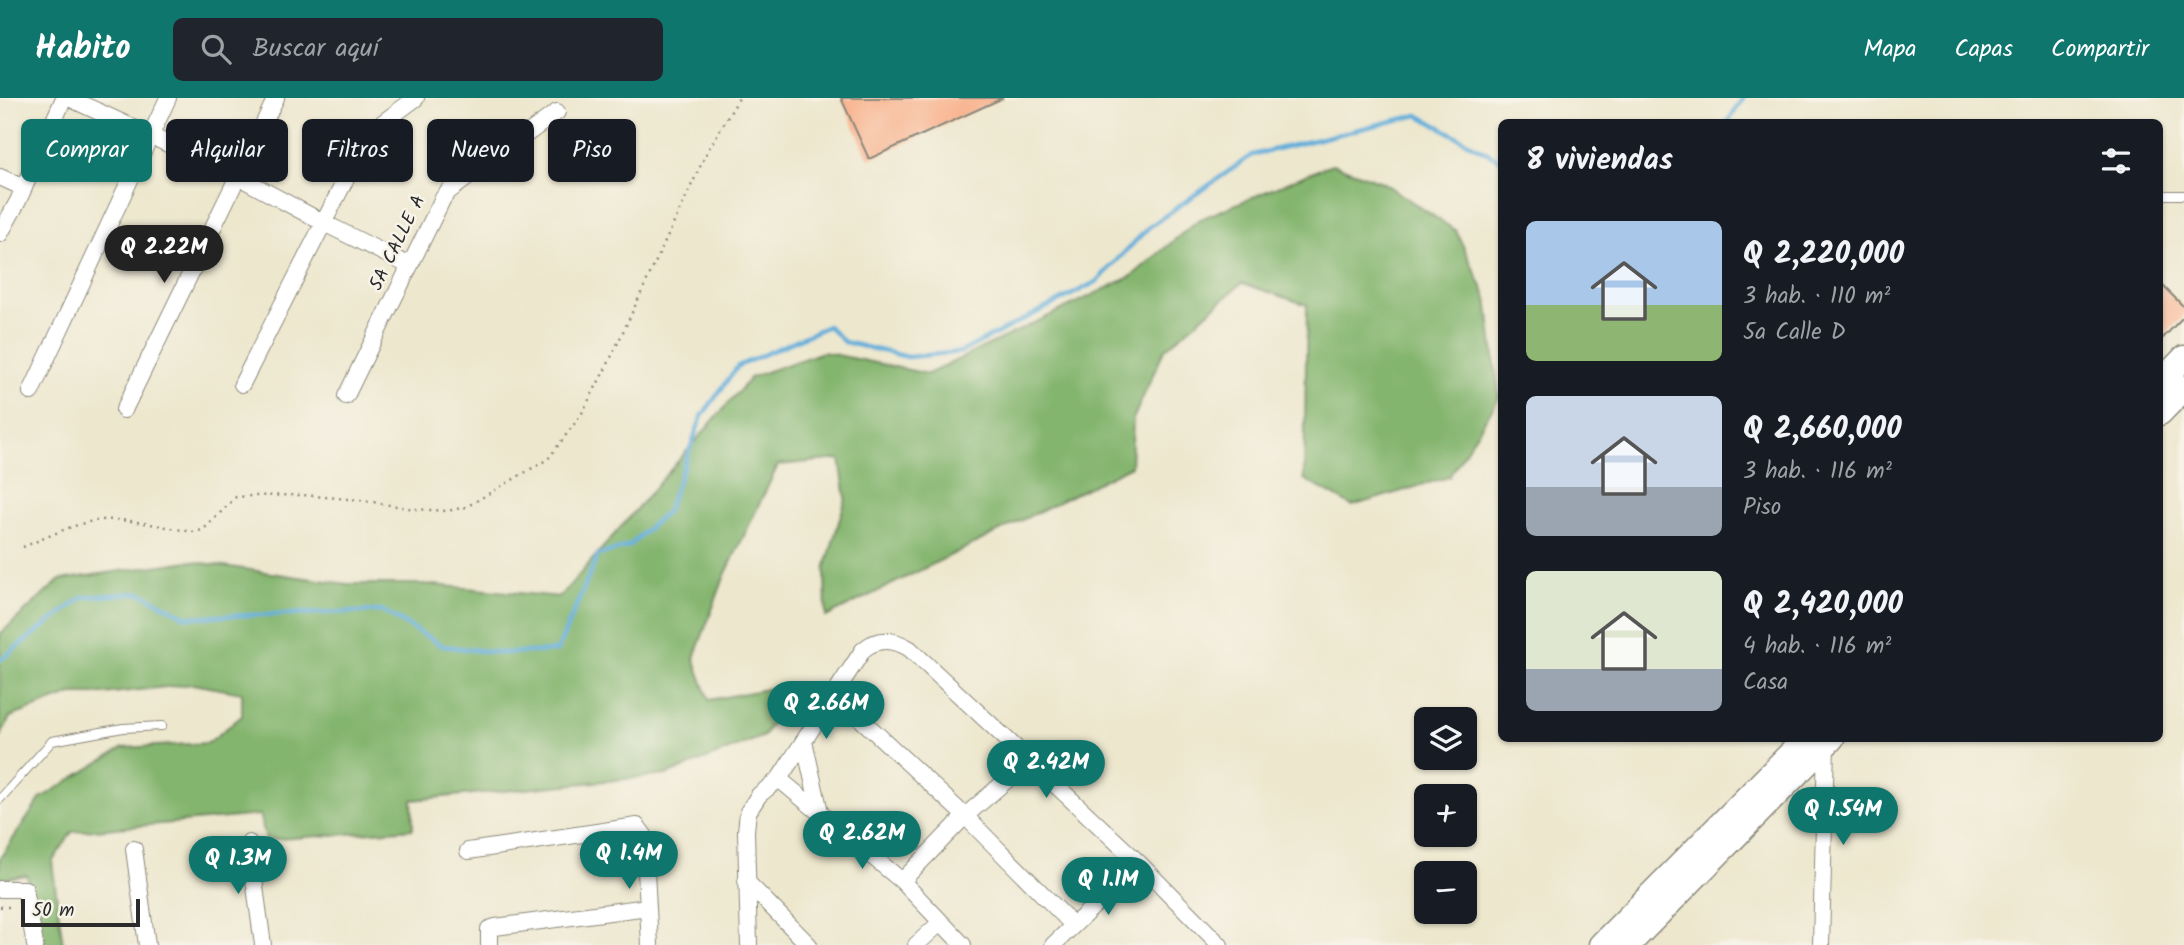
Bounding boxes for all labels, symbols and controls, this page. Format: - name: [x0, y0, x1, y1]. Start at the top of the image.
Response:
- search box: [173, 18, 663, 81]
- text: Habito: [35, 23, 131, 76]
- text: Buscar aquí: [253, 28, 379, 70]
- icon: search: [197, 30, 235, 68]
- text: Mapa: [1864, 30, 1916, 69]
- text: Capas: [1954, 30, 2013, 69]
- text: Compartir: [2051, 30, 2149, 69]
- chip: Comprar: [21, 119, 152, 182]
- chip: Alquilar: [166, 119, 288, 182]
- chip: Filtros: [302, 119, 413, 182]
- chip: Nuevo: [427, 119, 534, 182]
- chip: Piso: [548, 119, 636, 182]
- text: 8 viviendas: [1526, 137, 1673, 185]
- icon: filters: [2097, 142, 2135, 180]
- street label: 5A CALLE A: [362, 190, 434, 296]
- pin: Q 2.22M: [99, 226, 229, 285]
- text: Q 2.22M: [120, 230, 208, 266]
- text: Q 2,220,000: [1743, 231, 1904, 279]
- icon: home: [1582, 249, 1666, 333]
- text: 3 hab. · 110 m²: [1743, 279, 1890, 315]
- text: 5a Calle D: [1743, 315, 1846, 351]
- text: Q 2,660,000: [1743, 406, 1902, 454]
- icon: home: [1582, 424, 1666, 508]
- text: 3 hab. · 116 m²: [1743, 454, 1892, 490]
- text: Piso: [1743, 490, 1781, 526]
- text: Q 2,420,000: [1743, 581, 1903, 629]
- icon: home: [1582, 599, 1666, 683]
- text: 4 hab. · 116 m²: [1743, 629, 1891, 665]
- text: Casa: [1743, 665, 1788, 701]
- pin: Q 2.66M: [761, 682, 891, 741]
- text: Q 2.66M: [783, 686, 869, 722]
- map controls: [1414, 707, 1477, 924]
- button: layers: [1414, 707, 1477, 770]
- pin: Q 2.42M: [981, 740, 1111, 800]
- text: Q 2.42M: [1003, 745, 1089, 781]
- button: +: [1414, 784, 1477, 847]
- pin: Q 1.54M: [1778, 788, 1908, 847]
- text: Q 1.54M: [1804, 792, 1882, 828]
- pin: Q 2.62M: [797, 812, 927, 871]
- text: Q 2.62M: [819, 816, 905, 852]
- pin: Q 1.4M: [572, 832, 686, 891]
- pin: Q 1.3M: [181, 836, 295, 896]
- text: Q 1.4M: [596, 836, 662, 872]
- text: Q 1.3M: [205, 841, 271, 877]
- pin: Q 1.1M: [1051, 858, 1165, 917]
- button: −: [1414, 861, 1477, 924]
- text: Q 1.1M: [1078, 862, 1138, 898]
- scale bar: [21, 896, 140, 928]
- text: 50 m: [32, 896, 74, 926]

